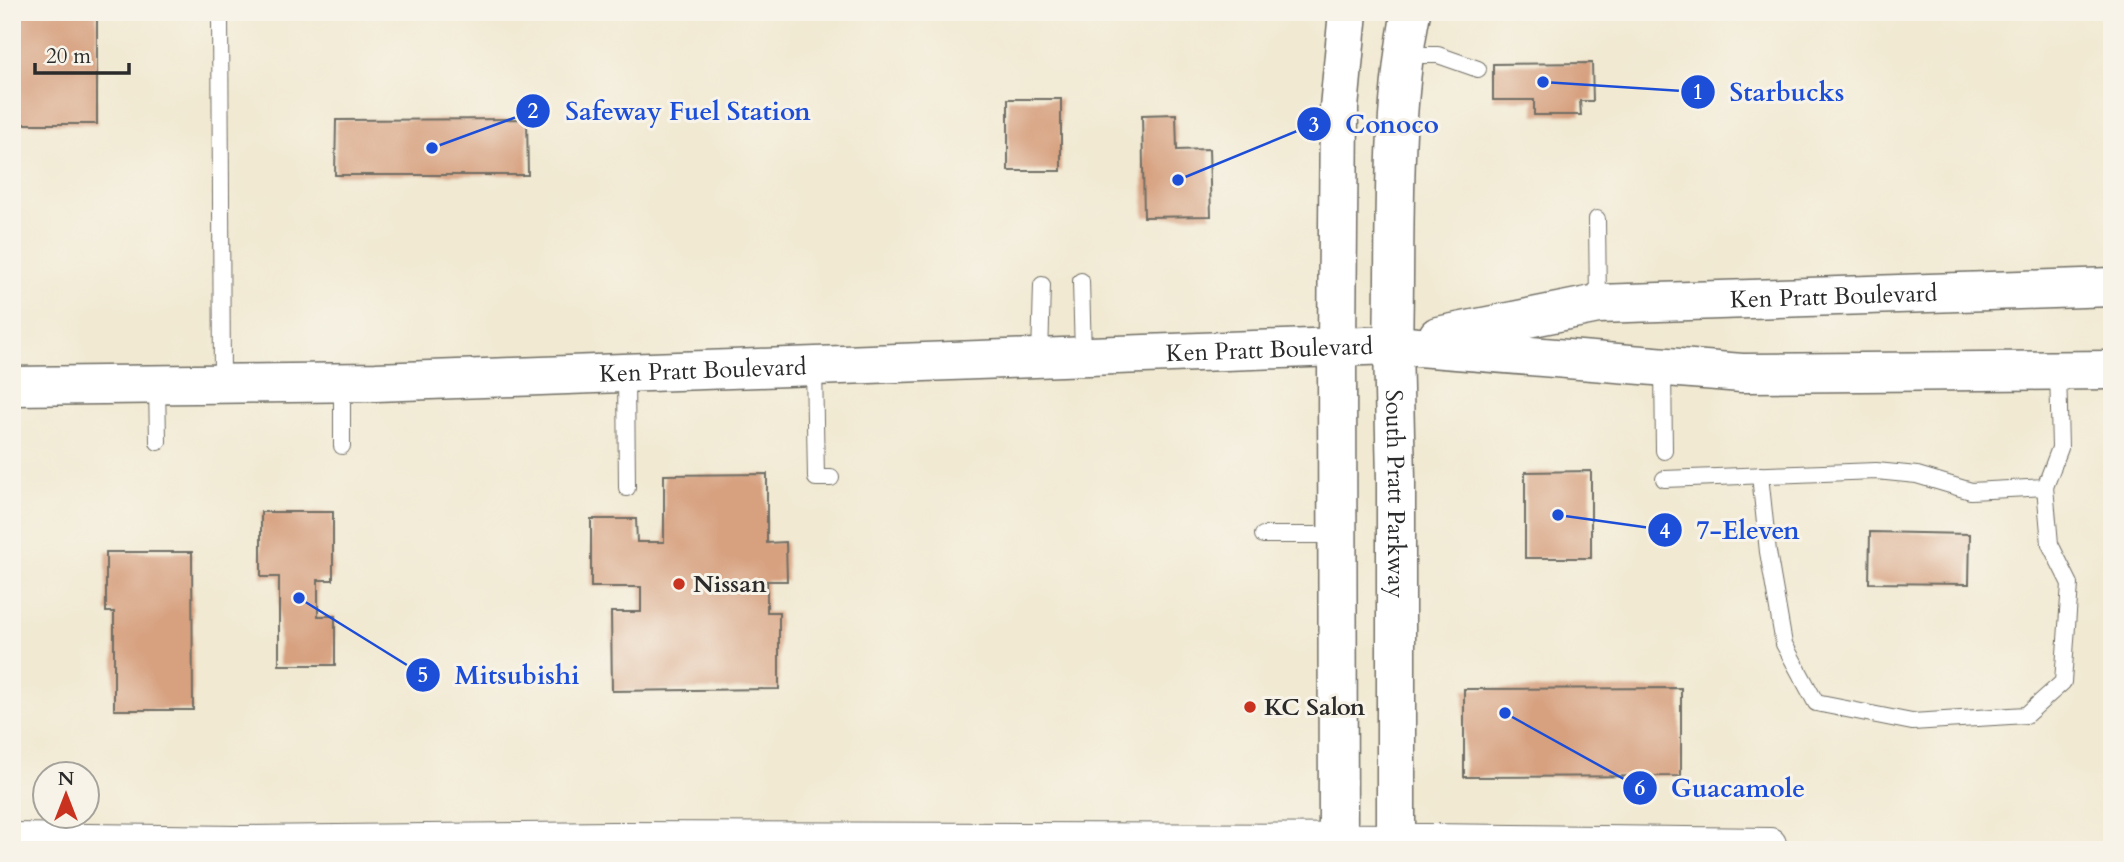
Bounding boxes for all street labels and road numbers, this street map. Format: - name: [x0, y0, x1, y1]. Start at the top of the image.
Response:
- street label: Ken Pratt Boulevard: [1730, 276, 1938, 316]
- street label: Ken Pratt Boulevard: [1165, 329, 1374, 370]
- street label: Ken Pratt Boulevard: [599, 350, 807, 390]
- street label: South Pratt Parkway: [1377, 389, 1413, 599]

